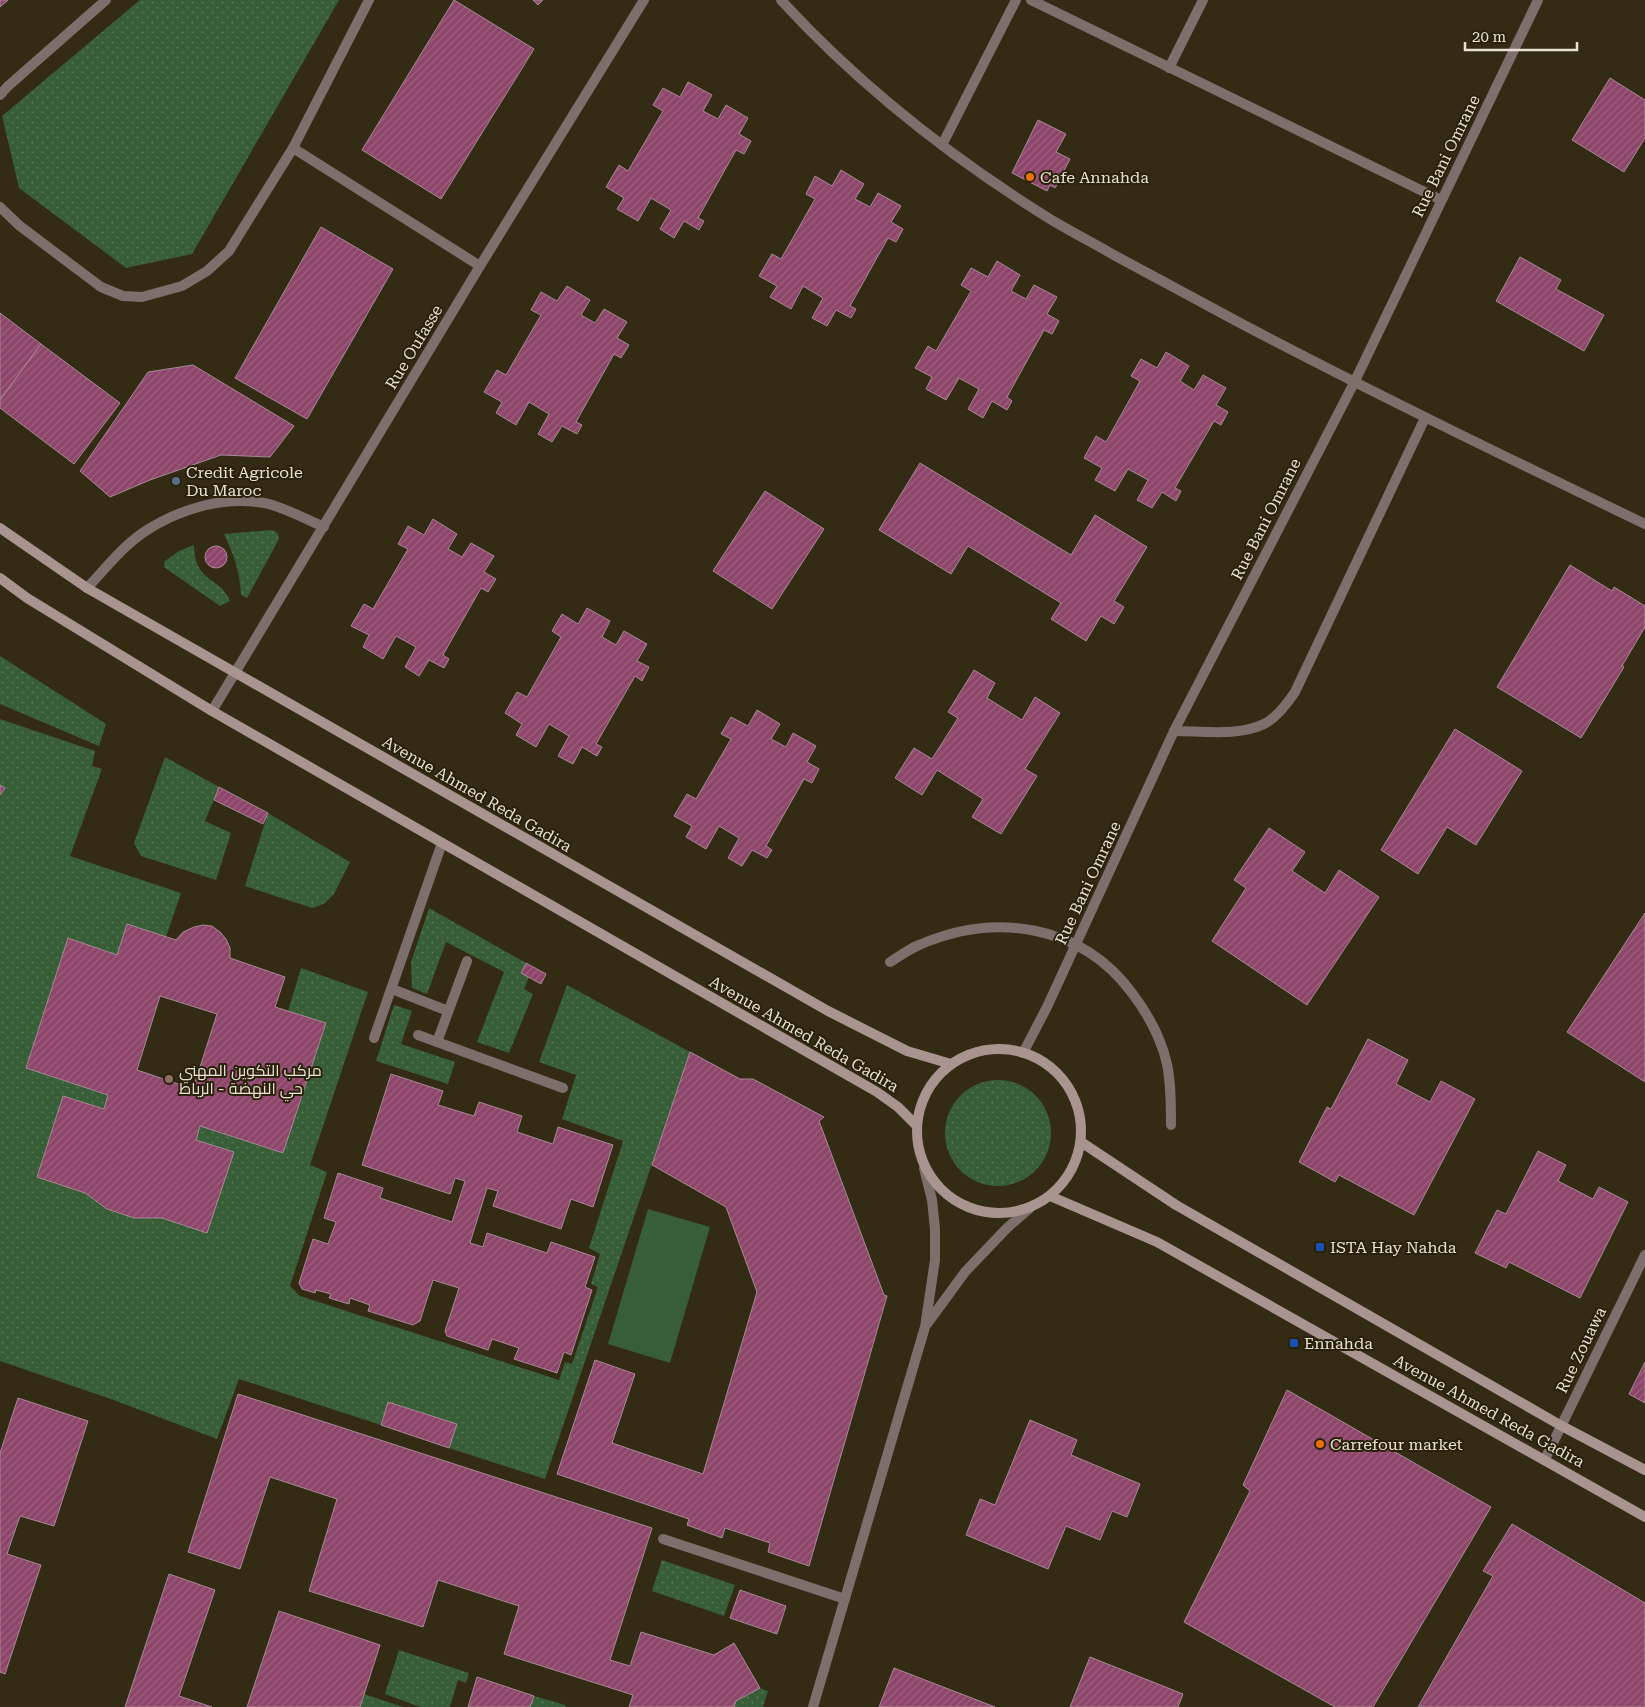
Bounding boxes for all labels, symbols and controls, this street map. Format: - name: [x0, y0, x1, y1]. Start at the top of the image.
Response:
- scale bar: [1465, 20, 1578, 52]
- text: 20 m: [1472, 28, 1507, 46]
- street label: Rue Bani Omrane: [1408, 91, 1484, 220]
- place label: Cafe Annahda: [1040, 168, 1149, 187]
- marker: Cafe Annahda: [1024, 171, 1036, 183]
- street label: Rue Oufasse: [381, 301, 447, 393]
- street label: Rue Bani Omrane: [1227, 455, 1305, 583]
- place label: Credit Agricole Du Maroc: [186, 463, 303, 500]
- marker: Credit Agricole Du Maroc: [170, 475, 182, 487]
- street label: Avenue Ahmed Reda Gadira: [379, 732, 575, 856]
- street label: Rue Bani Omrane: [1051, 818, 1125, 948]
- street label: Avenue Ahmed Reda Gadira: [706, 972, 902, 1096]
- place label: مركب التكوين المهني حي النهضة - الرباط: [179, 1061, 322, 1102]
- marker: مركب التكوين المهني حي النهضة - الرباط: [163, 1073, 175, 1085]
- place label: ISTA Hay Nahda: [1330, 1238, 1457, 1257]
- marker: ISTA Hay Nahda: [1314, 1241, 1326, 1253]
- street label: Rue Zouawa: [1552, 1304, 1610, 1396]
- place label: Ennahda: [1304, 1334, 1373, 1353]
- marker: Ennahda: [1288, 1337, 1300, 1349]
- street label: Avenue Ahmed Reda Gadira: [1390, 1351, 1588, 1472]
- place label: Carrefour market: [1330, 1435, 1463, 1454]
- marker: Carrefour market: [1314, 1438, 1326, 1450]

